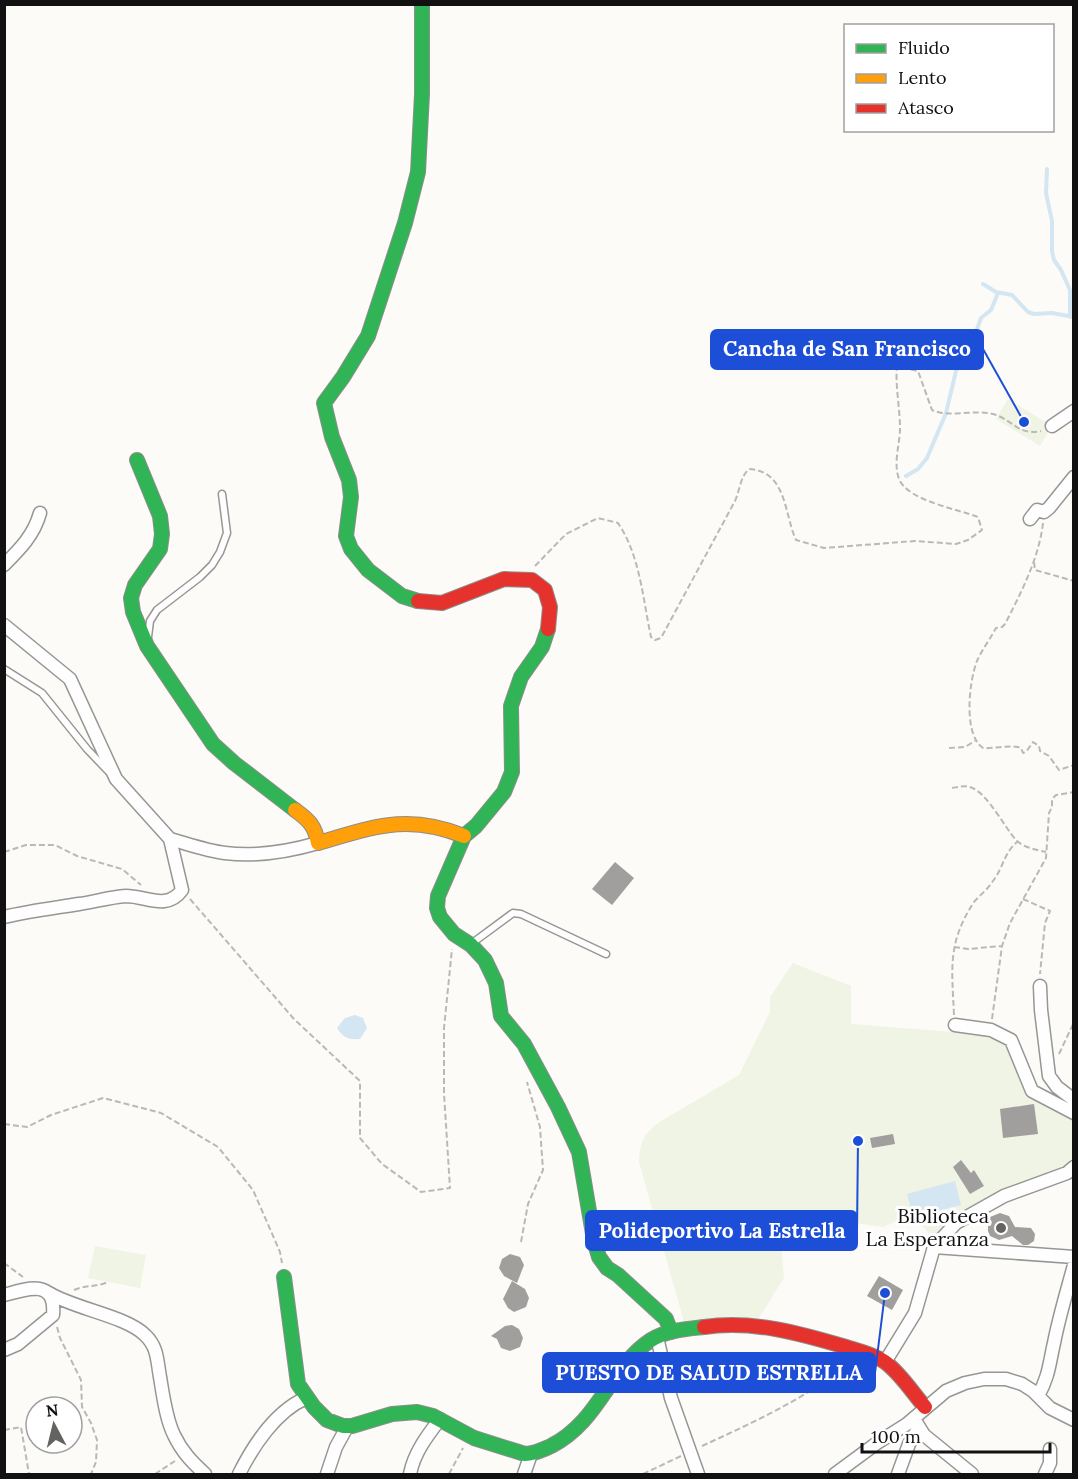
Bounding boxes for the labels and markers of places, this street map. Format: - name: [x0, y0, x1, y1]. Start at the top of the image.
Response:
- callout: Cancha de San Francisco: [711, 330, 983, 369]
- place label: Biblioteca La Esperanza: [865, 1203, 989, 1251]
- callout: Polideportivo La Estrella: [586, 1211, 857, 1250]
- marker: Biblioteca La Esperanza: [994, 1221, 1008, 1235]
- callout: PUESTO DE SALUD ESTRELLA: [543, 1353, 875, 1392]

